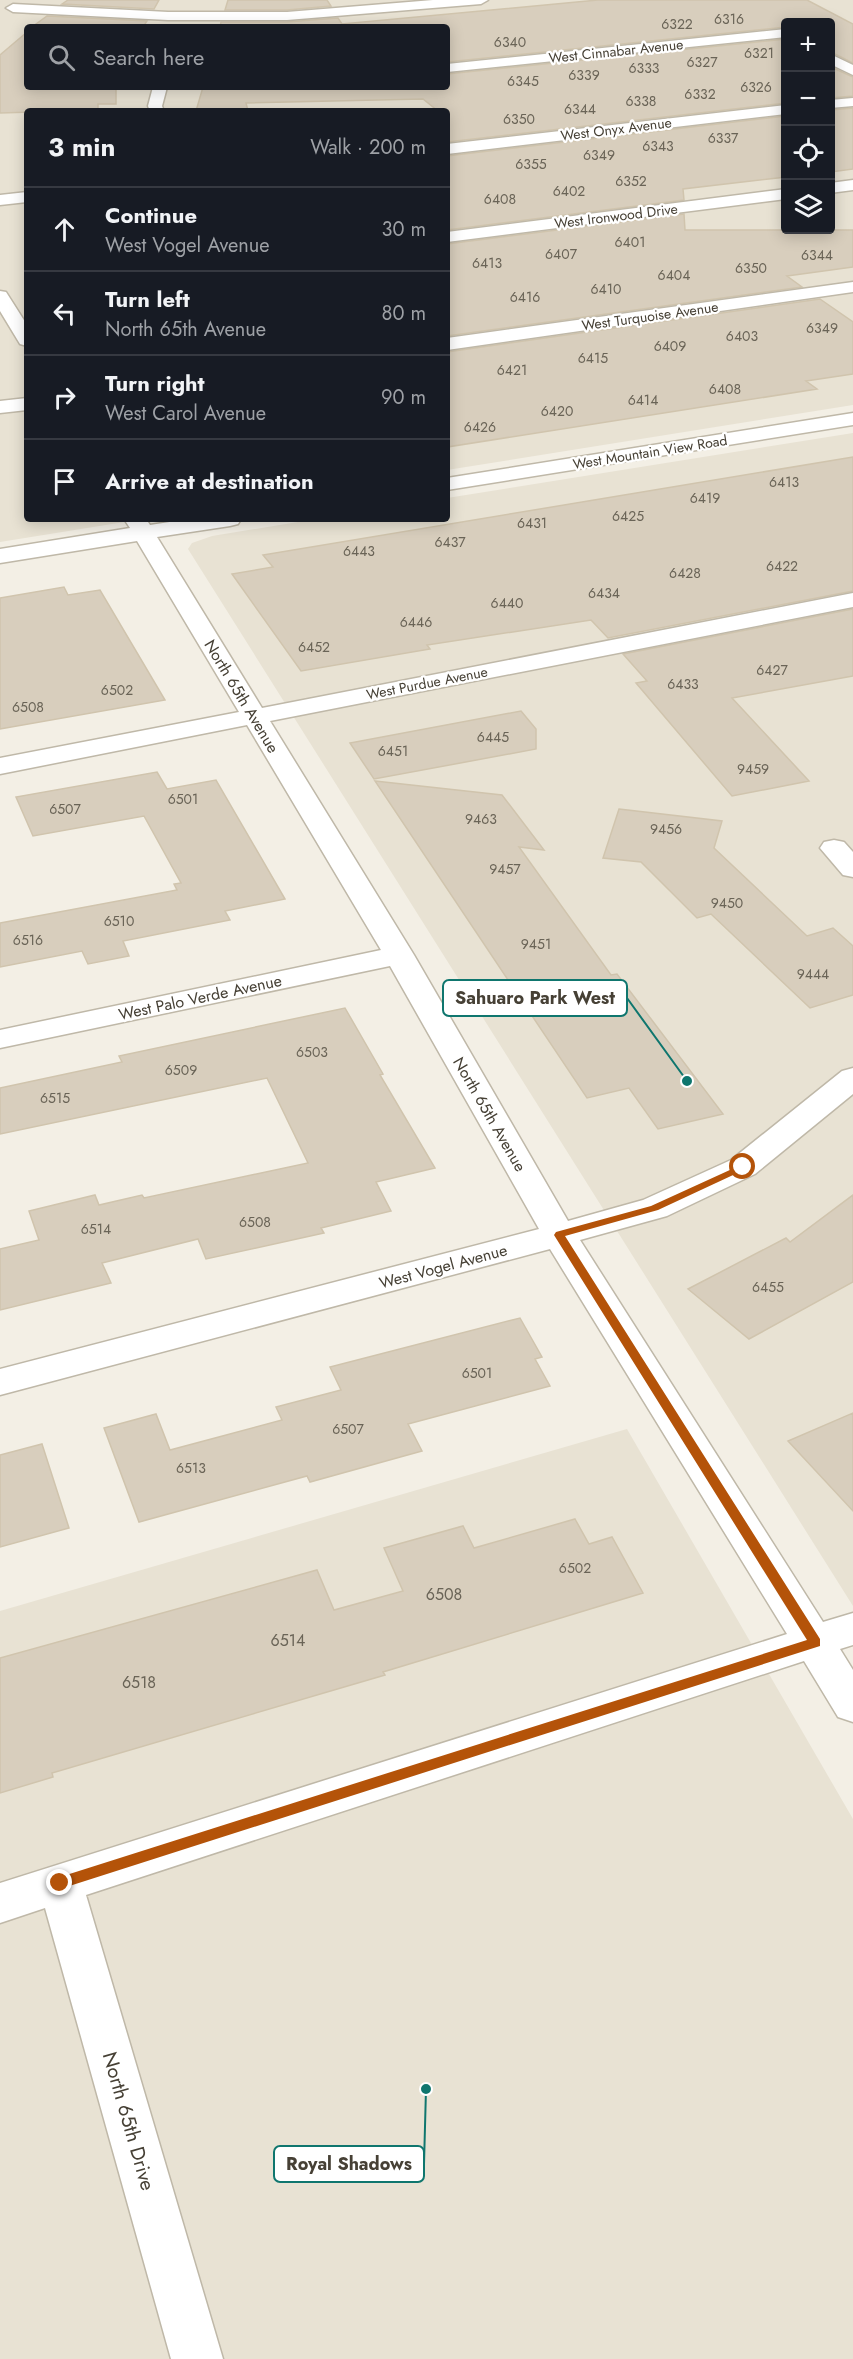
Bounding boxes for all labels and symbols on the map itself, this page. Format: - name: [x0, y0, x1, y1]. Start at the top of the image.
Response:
- house number: 6316: [714, 9, 744, 29]
- house number: 6322: [661, 14, 693, 34]
- house number: 6340: [494, 32, 526, 52]
- street label: West Cinnabar Avenue: [548, 34, 684, 68]
- house number: 6321: [744, 43, 774, 63]
- house number: 6327: [686, 52, 718, 72]
- house number: 6333: [629, 58, 660, 78]
- house number: 6339: [568, 65, 600, 85]
- house number: 6345: [507, 71, 539, 91]
- house number: 6326: [740, 77, 772, 97]
- house number: 6332: [684, 84, 716, 104]
- house number: 6338: [626, 91, 657, 111]
- house number: 6344: [564, 99, 596, 119]
- house number: 6350: [503, 109, 535, 129]
- street label: West Onyx Avenue: [559, 112, 673, 146]
- house number: 6337: [708, 128, 739, 148]
- house number: 6343: [642, 136, 674, 156]
- house number: 6349: [583, 145, 615, 165]
- house number: 6355: [515, 154, 547, 174]
- house number: 6352: [615, 171, 647, 191]
- house number: 6402: [553, 181, 585, 201]
- house number: 6408: [484, 189, 516, 209]
- street label: West Ironwood Drive: [553, 199, 679, 233]
- house number: 6401: [615, 232, 645, 252]
- house number: 6407: [545, 244, 578, 264]
- house number: 6344: [801, 245, 833, 265]
- house number: 6413: [472, 253, 502, 273]
- house number: 6350: [735, 258, 767, 278]
- house number: 6404: [658, 265, 690, 285]
- house number: 6410: [591, 279, 621, 299]
- house number: 6416: [510, 287, 540, 307]
- street label: West Turquoise Avenue: [580, 297, 720, 335]
- house number: 6349: [806, 318, 838, 338]
- house number: 6403: [726, 326, 758, 346]
- house number: 6409: [654, 336, 686, 356]
- house number: 6415: [578, 348, 608, 368]
- house number: 6421: [497, 360, 527, 380]
- house number: 6408: [709, 379, 741, 399]
- house number: 6414: [628, 390, 658, 410]
- house number: 6420: [541, 401, 573, 421]
- house number: 6426: [464, 417, 496, 437]
- street label: West Mountain View Road: [571, 430, 729, 474]
- house number: 6413: [769, 472, 799, 492]
- house number: 6419: [690, 488, 720, 508]
- house number: 6425: [612, 506, 644, 526]
- house number: 6431: [517, 513, 547, 533]
- house number: 6437: [434, 532, 466, 552]
- house number: 6443: [343, 541, 375, 561]
- house number: 6422: [766, 556, 798, 576]
- house number: 6428: [669, 563, 701, 583]
- house number: 6434: [588, 583, 620, 603]
- house number: 6440: [491, 593, 523, 613]
- house number: 6446: [400, 612, 432, 632]
- street label: North 65th Avenue: [199, 635, 285, 757]
- house number: 6452: [298, 637, 330, 657]
- house number: 6427: [756, 660, 788, 680]
- street label: West Purdue Avenue: [365, 661, 489, 705]
- house number: 6433: [667, 674, 699, 694]
- house number: 6502: [101, 680, 133, 700]
- house number: 6508: [12, 697, 44, 717]
- house number: 6445: [477, 727, 509, 747]
- house number: 6451: [378, 741, 408, 761]
- house number: 9459: [737, 759, 769, 779]
- house number: 6501: [168, 789, 198, 809]
- house number: 6507: [49, 799, 82, 819]
- house number: 9463: [465, 809, 497, 829]
- house number: 9456: [650, 819, 682, 839]
- house number: 9457: [489, 859, 521, 879]
- house number: 9450: [711, 893, 743, 913]
- house number: 6510: [104, 911, 134, 931]
- house number: 6516: [13, 930, 43, 950]
- house number: 9451: [521, 934, 551, 954]
- house number: 9444: [797, 964, 829, 984]
- street label: West Palo Verde Avenue: [116, 969, 284, 1026]
- callout: Sahuaro Park West: [443, 980, 627, 1016]
- text: Sahuaro Park West: [455, 985, 615, 1011]
- house number: 6503: [296, 1042, 328, 1062]
- street label: North 65th Avenue: [447, 1053, 532, 1176]
- house number: 6509: [165, 1060, 197, 1080]
- house number: 6515: [40, 1088, 70, 1108]
- route start: [729, 1153, 755, 1179]
- house number: 6508: [239, 1212, 271, 1232]
- house number: 6514: [81, 1219, 111, 1239]
- street label: West Vogel Avenue: [377, 1238, 510, 1295]
- house number: 6455: [752, 1277, 784, 1297]
- house number: 6501: [462, 1363, 492, 1383]
- house number: 6507: [332, 1419, 365, 1439]
- house number: 6513: [176, 1458, 206, 1478]
- house number: 6502: [559, 1558, 591, 1578]
- house number: 6508: [426, 1583, 462, 1606]
- house number: 6514: [271, 1629, 305, 1652]
- house number: 6518: [122, 1671, 156, 1694]
- route end: [46, 1869, 72, 1895]
- street label: North 65th Drive: [95, 2048, 162, 2194]
- callout: Royal Shadows: [274, 2146, 424, 2182]
- text: Royal Shadows: [286, 2151, 412, 2177]

